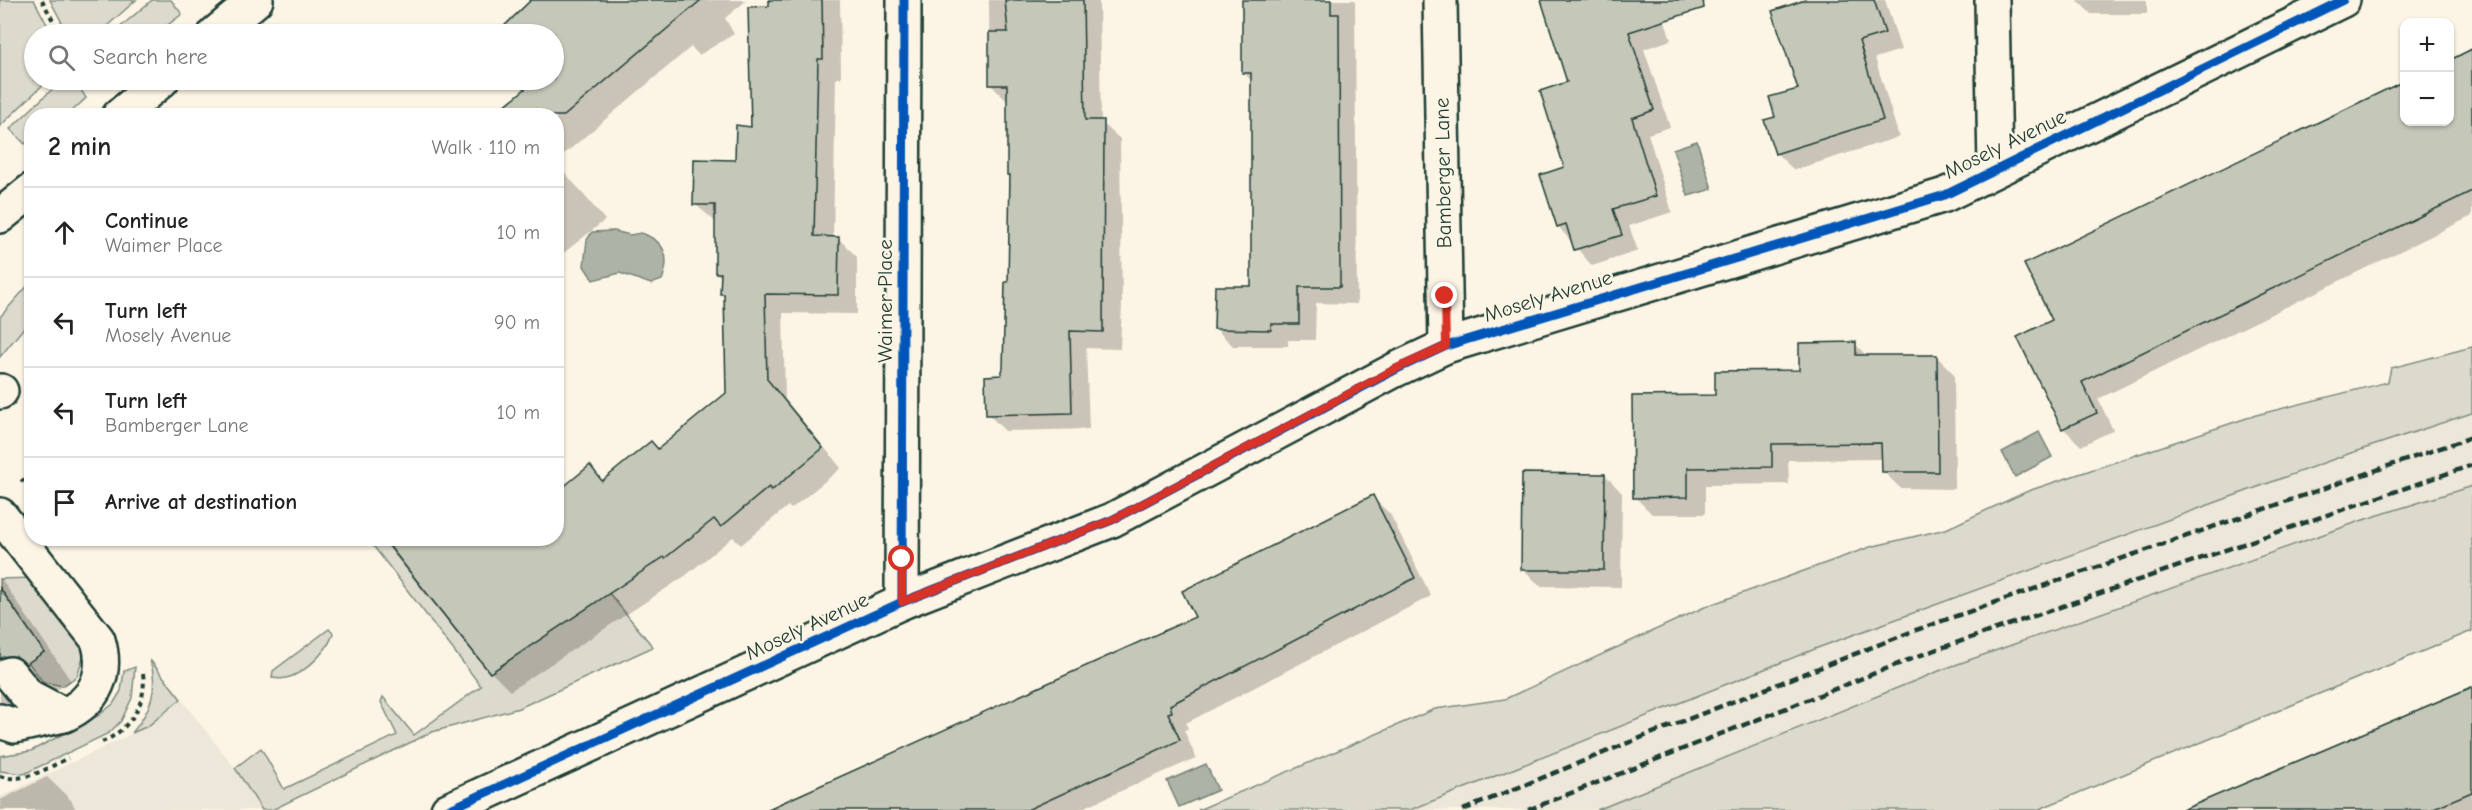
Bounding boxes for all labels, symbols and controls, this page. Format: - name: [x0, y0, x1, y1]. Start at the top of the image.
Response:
- map controls: [2400, 18, 2454, 126]
- button: +: [2400, 18, 2454, 72]
- search box: [24, 24, 564, 90]
- icon: search: [45, 41, 78, 74]
- text: Search here: [93, 44, 208, 70]
- button: −: [2400, 72, 2454, 126]
- street label: Bamberger Lane: [1430, 97, 1456, 249]
- street label: Mosely Avenue: [1940, 104, 2070, 184]
- text: 2 min: [48, 132, 111, 162]
- text: Walk · 110 m: [432, 136, 540, 159]
- text: Continue: [105, 208, 188, 234]
- icon: ahead: [48, 216, 81, 249]
- text: 10 m: [497, 221, 540, 244]
- text: Waimer Place: [105, 234, 223, 257]
- street label: Waimer Place: [873, 239, 897, 363]
- street label: Mosely Avenue: [1481, 265, 1615, 327]
- route end: [1431, 282, 1457, 308]
- text: Turn left: [105, 298, 187, 324]
- icon: left: [48, 306, 81, 339]
- text: 90 m: [494, 311, 540, 334]
- text: Mosely Avenue: [105, 324, 231, 347]
- text: Turn left: [105, 388, 187, 414]
- icon: left: [48, 396, 81, 429]
- text: 10 m: [497, 401, 540, 424]
- text: Bamberger Lane: [105, 414, 249, 437]
- icon: arrive: [48, 486, 81, 519]
- text: Arrive at destination: [105, 489, 297, 515]
- route start: [888, 545, 914, 571]
- street label: Mosely Avenue: [742, 587, 872, 665]

